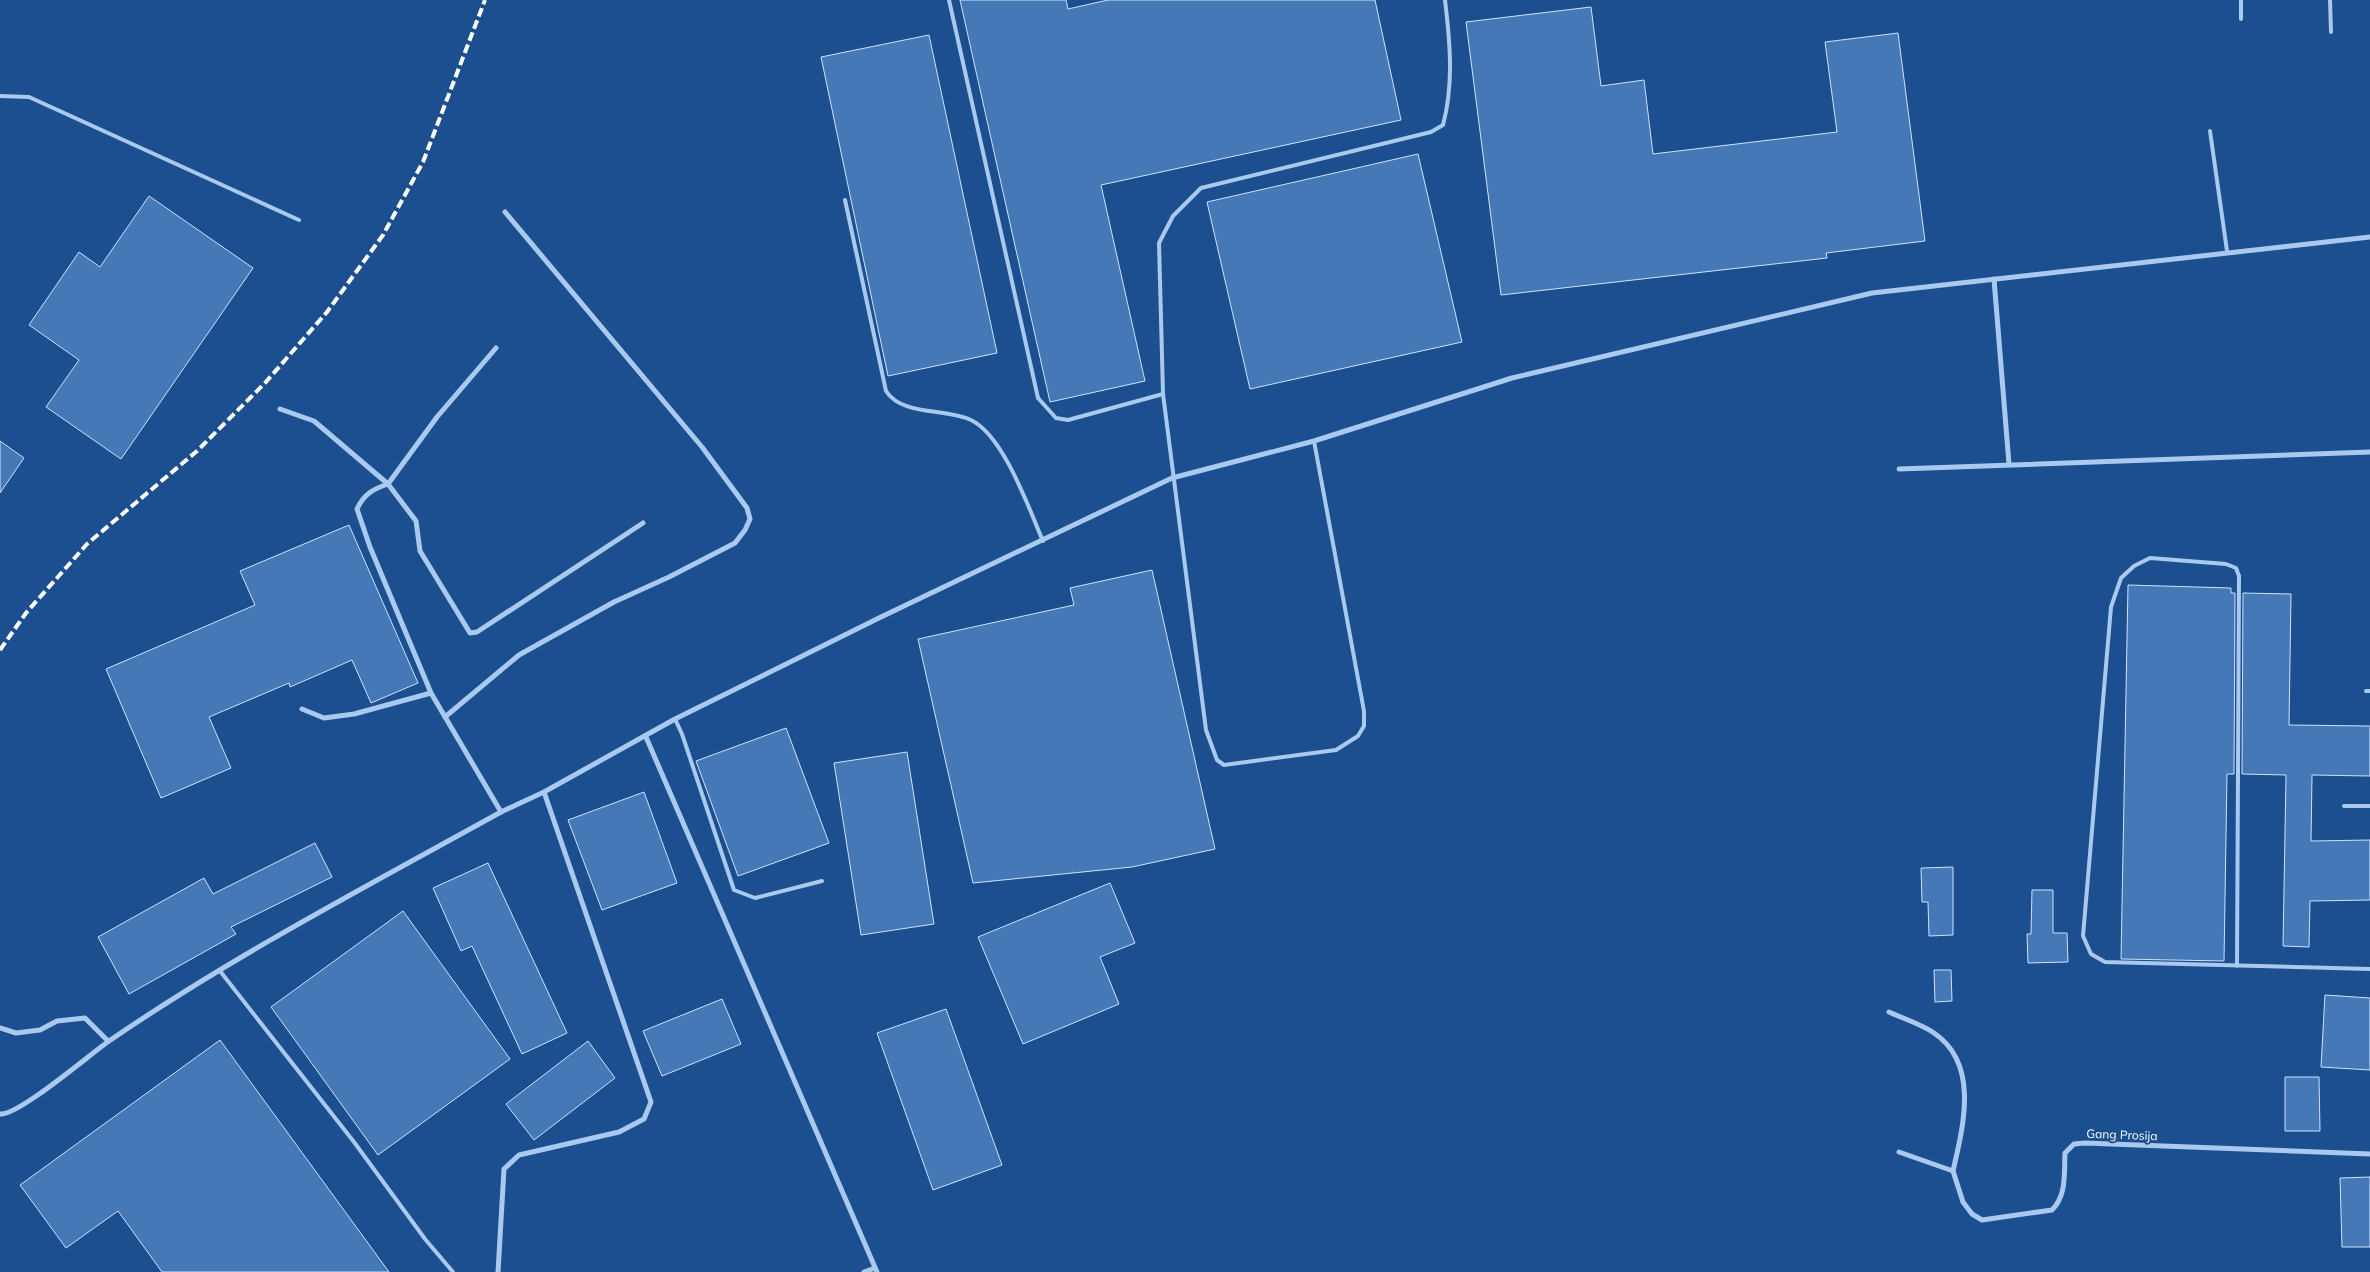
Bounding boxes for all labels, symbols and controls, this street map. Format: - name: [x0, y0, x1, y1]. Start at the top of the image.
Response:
- street label: Gang Prosija: [2086, 1126, 2158, 1143]

